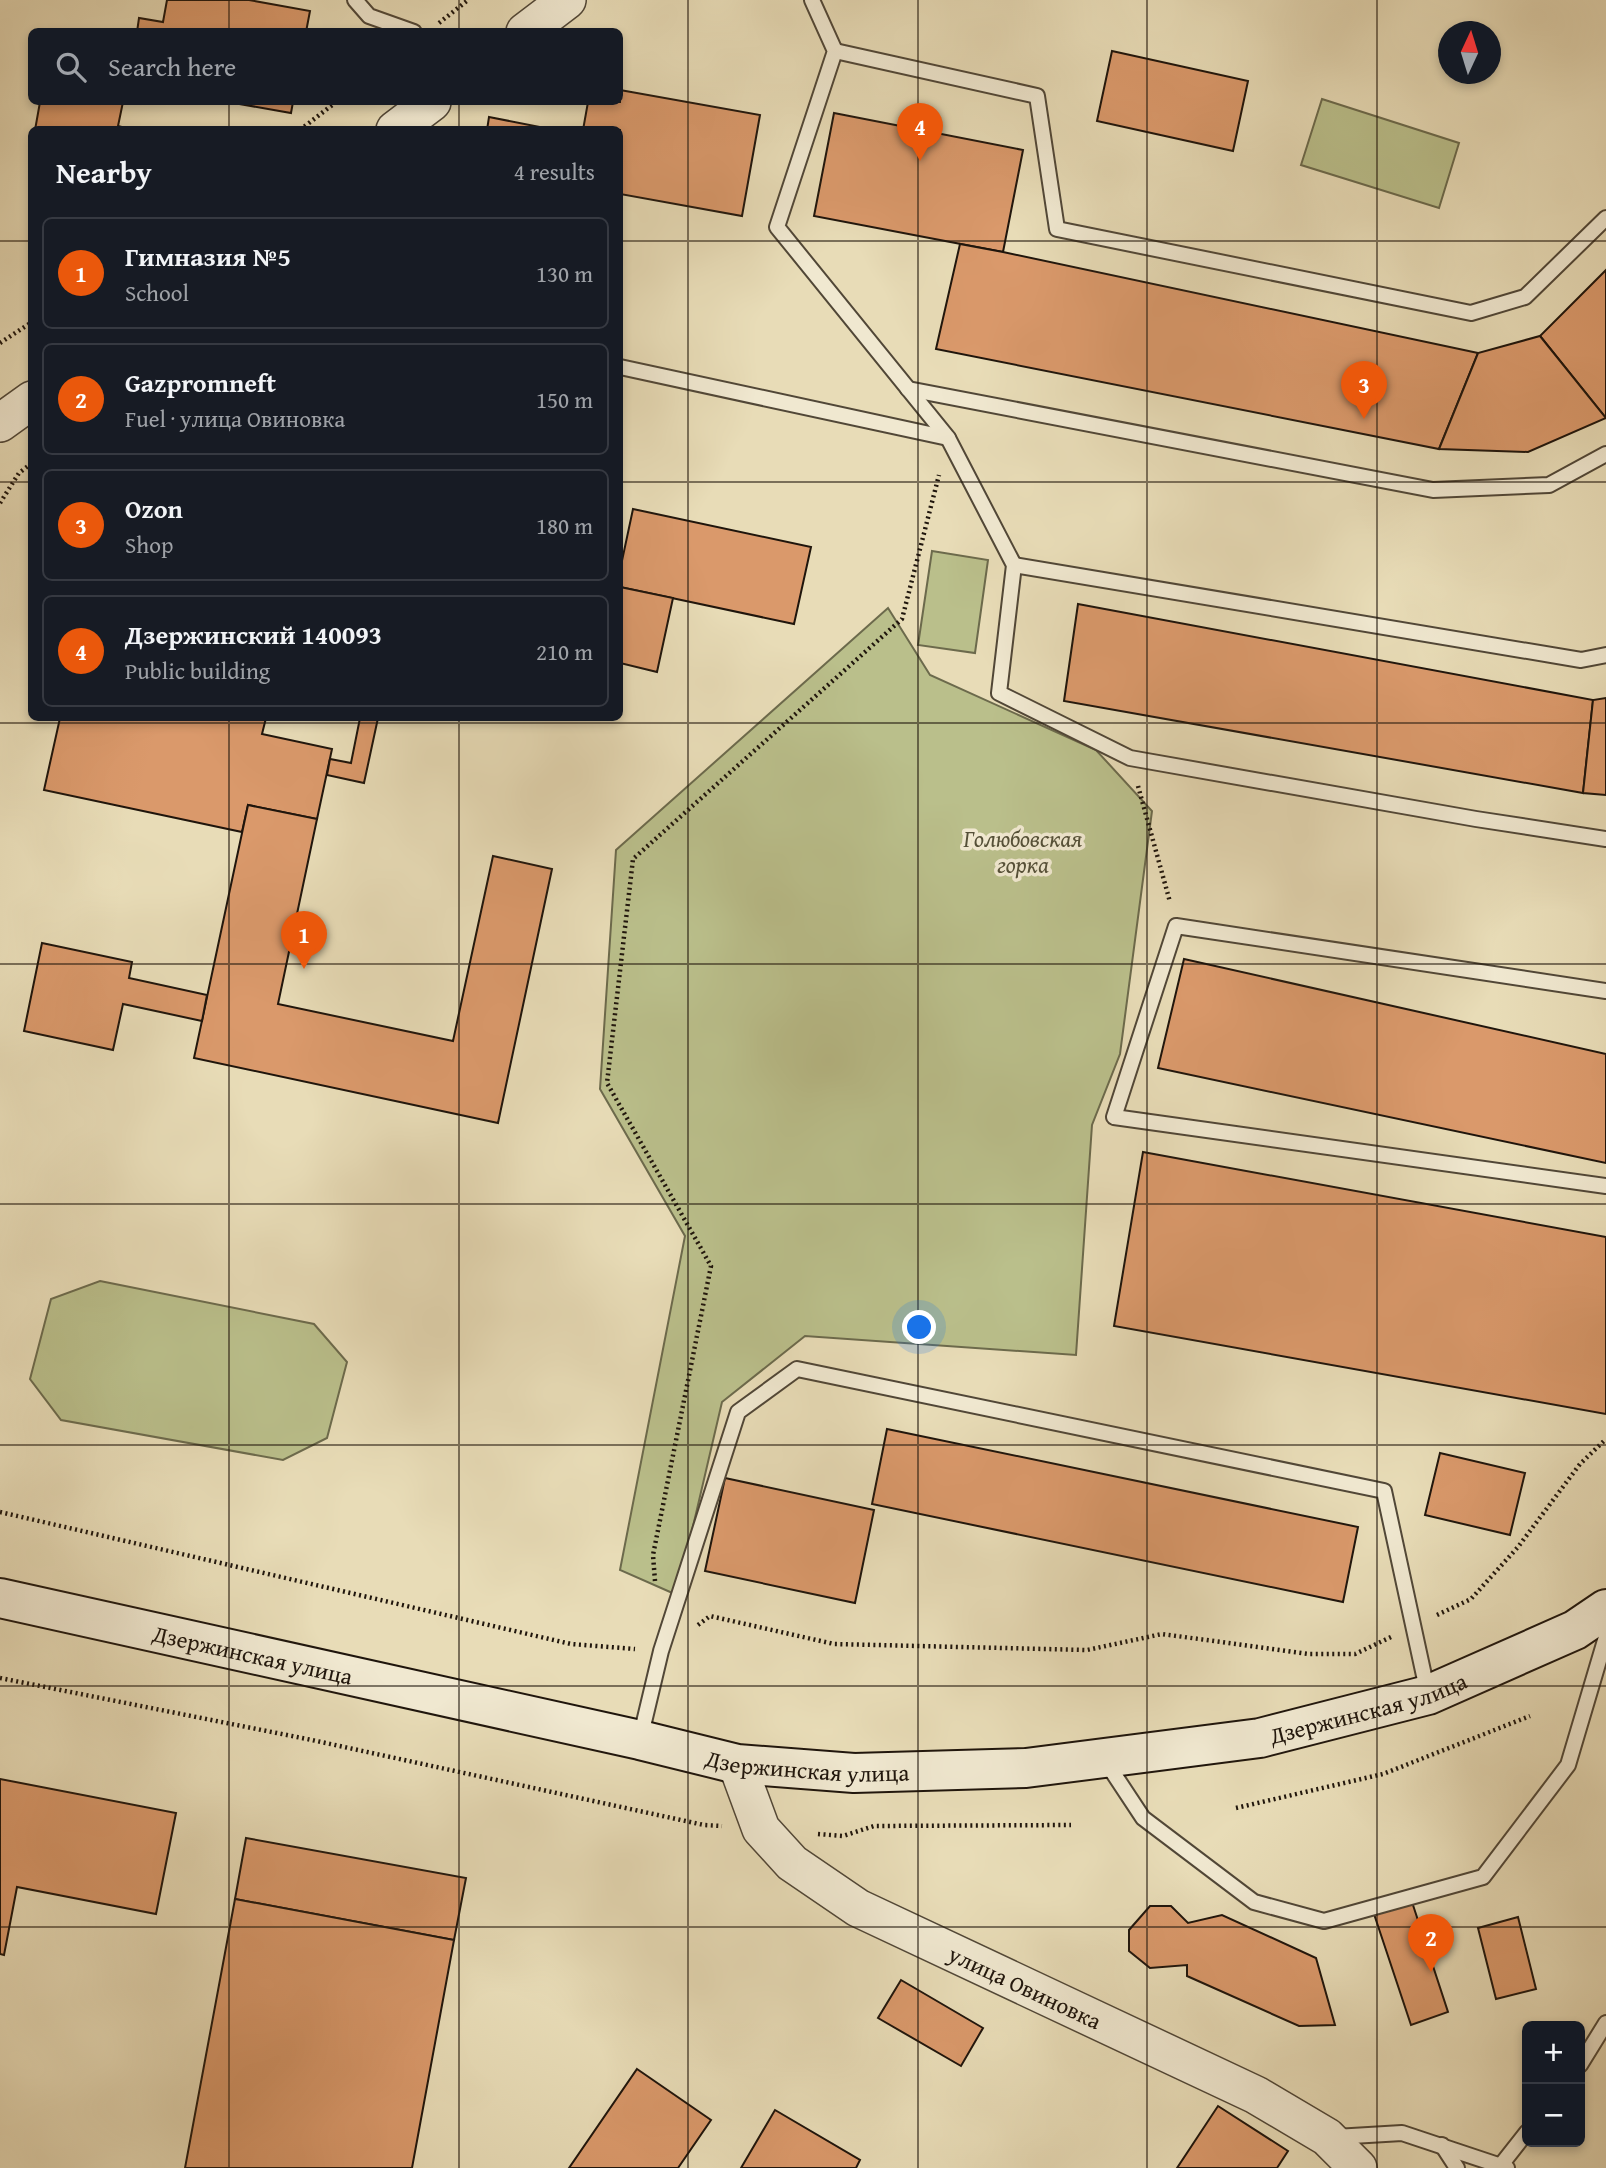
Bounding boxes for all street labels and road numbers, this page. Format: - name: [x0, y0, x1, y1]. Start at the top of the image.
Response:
- street label: Дзержинская улица: [149, 1616, 356, 1692]
- street label: Дзержинская улица: [1265, 1663, 1472, 1752]
- street label: Дзержинская улица: [702, 1740, 910, 1790]
- street label: улица Овиновка: [942, 1936, 1107, 2037]

